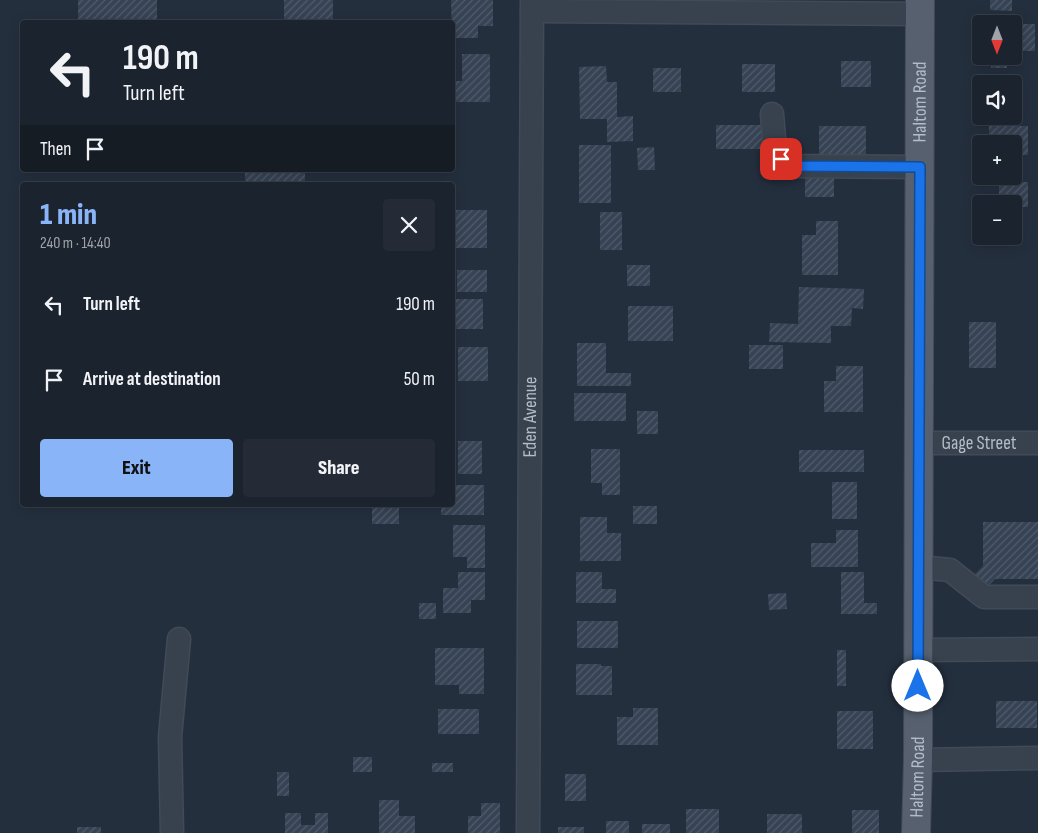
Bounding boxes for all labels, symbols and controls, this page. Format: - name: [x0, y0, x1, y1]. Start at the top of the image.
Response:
- north arrow: [972, 15, 1022, 65]
- map controls: [972, 15, 1022, 245]
- text: 190 m: [123, 37, 199, 80]
- icon: left: [40, 40, 105, 105]
- street label: Haltom Road: [908, 61, 931, 143]
- button: sound: [972, 75, 1022, 125]
- text: Turn left: [123, 80, 185, 107]
- icon: arrive: [81, 135, 109, 163]
- button: +: [972, 135, 1022, 185]
- text: Then: [40, 138, 71, 161]
- pin: [760, 138, 802, 180]
- icon: arrive: [767, 145, 795, 173]
- button: −: [972, 195, 1022, 245]
- text: 1 min: [40, 197, 97, 233]
- button: close: [383, 199, 435, 251]
- text: 240 m · 14:40: [40, 234, 111, 253]
- icon: left: [40, 291, 68, 319]
- text: Turn left: [83, 293, 140, 316]
- text: 190 m: [396, 293, 435, 316]
- icon: arrive: [40, 366, 68, 394]
- text: Arrive at destination: [83, 368, 221, 391]
- text: 50 m: [404, 368, 435, 391]
- street label: Eden Avenue: [518, 376, 542, 458]
- street label: Gage Street: [941, 432, 1017, 455]
- button: Exit: [40, 439, 233, 497]
- button: Share: [243, 439, 435, 497]
- position arrow: [891, 659, 943, 711]
- street label: Haltom Road: [905, 736, 930, 818]

